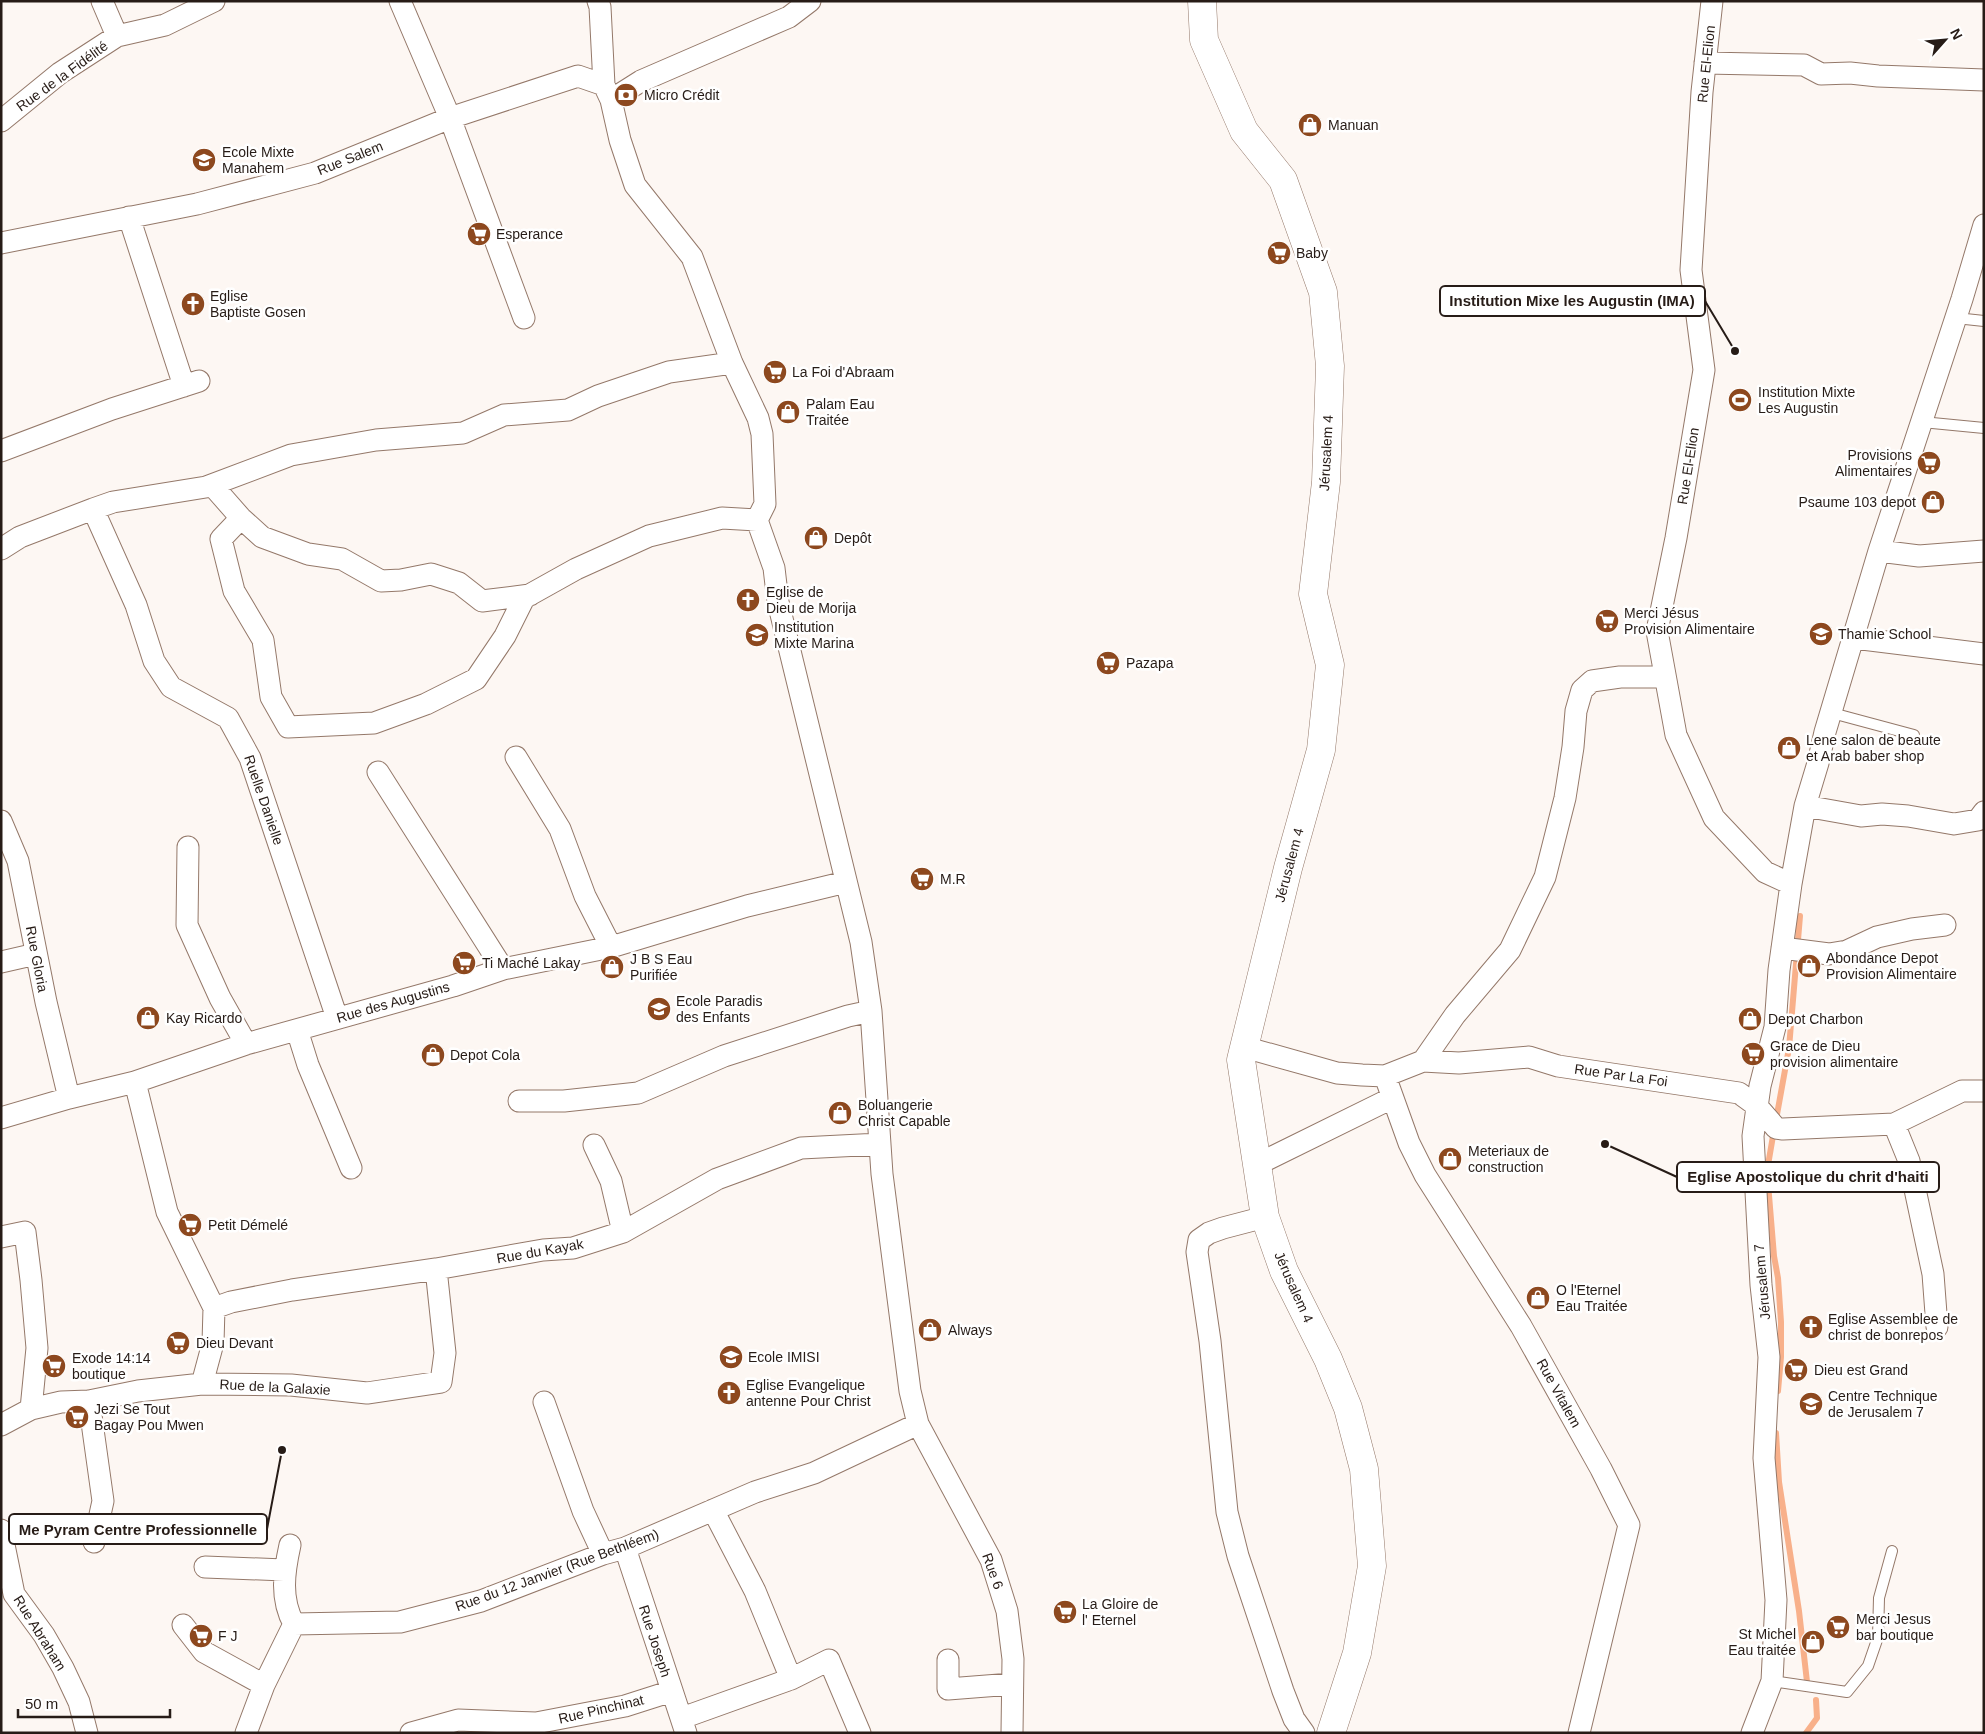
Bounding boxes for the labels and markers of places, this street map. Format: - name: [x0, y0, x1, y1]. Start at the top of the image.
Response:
- bank icon: Micro Crédit: [613, 82, 639, 108]
- place label: Micro Crédit: [644, 87, 720, 103]
- shop icon: Manuan: [1297, 112, 1323, 138]
- place label: Manuan: [1328, 117, 1379, 133]
- place label: Ecole Mixte Manahem: [222, 144, 295, 176]
- school or university icon: Ecole Mixte Manahem: [191, 147, 217, 173]
- supermarket icon: Esperance: [466, 221, 492, 247]
- place label: Esperance: [496, 226, 563, 242]
- supermarket icon: Baby: [1266, 240, 1292, 266]
- place label: Baby: [1296, 245, 1328, 261]
- callout: Institution Mixe les Augustin (IMA): [1440, 286, 1705, 316]
- place label: Eglise Baptiste Gosen: [210, 288, 306, 320]
- church icon: Eglise Baptiste Gosen: [180, 291, 206, 317]
- supermarket icon: La Foi d'Abraam: [762, 359, 788, 385]
- place label: La Foi d'Abraam: [792, 364, 894, 380]
- place label: Institution Mixte Les Augustin: [1758, 384, 1855, 416]
- sports icon: Institution Mixte Les Augustin: [1727, 387, 1753, 413]
- place label: Palam Eau Traitée: [806, 396, 874, 428]
- shop icon: Palam Eau Traitée: [775, 399, 801, 425]
- place label: Provisions Alimentaires: [1835, 447, 1912, 479]
- supermarket icon: Provisions Alimentaires: [1916, 450, 1942, 476]
- shop icon: Psaume 103 depot: [1920, 489, 1946, 515]
- place label: Psaume 103 depot: [1798, 494, 1916, 510]
- shop icon: Depôt: [803, 525, 829, 551]
- place label: Depôt: [834, 530, 871, 546]
- place label: Eglise de Dieu de Morija: [766, 584, 856, 616]
- church icon: Eglise de Dieu de Morija: [735, 587, 761, 613]
- place label: Merci Jésus Provision Alimentaire: [1624, 605, 1755, 637]
- supermarket icon: Merci Jésus Provision Alimentaire: [1594, 608, 1620, 634]
- place label: Institution Mixte Marina: [774, 619, 854, 651]
- school or university icon: Thamie School: [1808, 621, 1834, 647]
- school or university icon: Institution Mixte Marina: [744, 622, 770, 648]
- place label: Thamie School: [1838, 626, 1931, 642]
- supermarket icon: Pazapa: [1095, 650, 1121, 676]
- place label: Pazapa: [1126, 655, 1174, 671]
- place label: Lene salon de beaute et Arab baber shop: [1806, 732, 1941, 764]
- shop icon: Lene salon de beaute et Arab baber shop: [1776, 735, 1802, 761]
- supermarket icon: M.R: [909, 866, 935, 892]
- place label: M.R: [940, 871, 966, 887]
- supermarket icon: Ti Maché Lakay: [451, 950, 477, 976]
- place label: Abondance Depot Provision Alimentaire: [1826, 950, 1957, 982]
- place label: J B S Eau Purifiée: [630, 951, 692, 983]
- shop icon: Abondance Depot Provision Alimentaire: [1796, 953, 1822, 979]
- shop icon: J B S Eau Purifiée: [599, 954, 625, 980]
- place label: Ti Maché Lakay: [482, 955, 580, 971]
- place label: Ecole Paradis des Enfants: [676, 993, 762, 1025]
- school or university icon: Ecole Paradis des Enfants: [646, 996, 672, 1022]
- shop icon: Kay Ricardo: [135, 1005, 161, 1031]
- shop icon: Depot Charbon: [1737, 1006, 1763, 1032]
- place label: Kay Ricardo: [166, 1010, 242, 1026]
- place label: Depot Charbon: [1768, 1011, 1863, 1027]
- place label: Grace de Dieu provision alimentaire: [1770, 1038, 1899, 1070]
- supermarket icon: Grace de Dieu provision alimentaire: [1740, 1041, 1766, 1067]
- shop icon: Depot Cola: [420, 1042, 446, 1068]
- place label: Depot Cola: [450, 1047, 520, 1063]
- place label: Boluangerie Christ Capable: [858, 1097, 951, 1129]
- shop icon: Boluangerie Christ Capable: [827, 1100, 853, 1126]
- place label: Meteriaux de construction: [1468, 1143, 1549, 1175]
- shop icon: Meteriaux de construction: [1437, 1146, 1463, 1172]
- callout: Eglise Apostolique du chrit d'haiti: [1677, 1162, 1939, 1192]
- supermarket icon: Petit Démelé: [177, 1212, 203, 1238]
- place label: Petit Démelé: [208, 1217, 288, 1233]
- place label: O l'Eternel Eau Traitée: [1556, 1282, 1628, 1314]
- shop icon: O l'Eternel Eau Traitée: [1525, 1285, 1551, 1311]
- place label: Eglise Assemblee de christ de bonrepos: [1828, 1311, 1958, 1343]
- church icon: Eglise Assemblee de christ de bonrepos: [1798, 1314, 1824, 1340]
- shop icon: Always: [917, 1317, 943, 1343]
- place label: Always: [948, 1322, 992, 1338]
- supermarket icon: Dieu Devant: [165, 1330, 191, 1356]
- place label: Dieu Devant: [196, 1335, 273, 1351]
- school or university icon: Ecole IMISI: [718, 1344, 744, 1370]
- place label: Ecole IMISI: [748, 1349, 820, 1365]
- place label: Exode 14:14 boutique: [72, 1350, 151, 1382]
- supermarket icon: Exode 14:14 boutique: [41, 1353, 67, 1379]
- supermarket icon: Dieu est Grand: [1783, 1357, 1809, 1383]
- place label: Dieu est Grand: [1814, 1362, 1908, 1378]
- place label: Eglise Evangelique antenne Pour Christ: [746, 1377, 871, 1409]
- church icon: Eglise Evangelique antenne Pour Christ: [716, 1380, 742, 1406]
- place label: Centre Technique de Jerusalem 7: [1828, 1388, 1938, 1420]
- school or university icon: Centre Technique de Jerusalem 7: [1798, 1391, 1824, 1417]
- place label: Jezi Se Tout Bagay Pou Mwen: [94, 1401, 204, 1433]
- supermarket icon: Jezi Se Tout Bagay Pou Mwen: [64, 1404, 90, 1430]
- callout: Me Pyram Centre Professionnelle: [9, 1514, 267, 1544]
- place label: La Gloire de l' Eternel: [1082, 1596, 1158, 1628]
- supermarket icon: La Gloire de l' Eternel: [1052, 1599, 1078, 1625]
- place label: Merci Jesus bar boutique: [1856, 1611, 1934, 1643]
- supermarket icon: Merci Jesus bar boutique: [1825, 1614, 1851, 1640]
- supermarket icon: F J: [188, 1623, 214, 1649]
- place label: St Michel Eau traitée: [1728, 1626, 1796, 1658]
- place label: F J: [218, 1628, 237, 1644]
- shop icon: St Michel Eau traitée: [1800, 1629, 1826, 1655]

